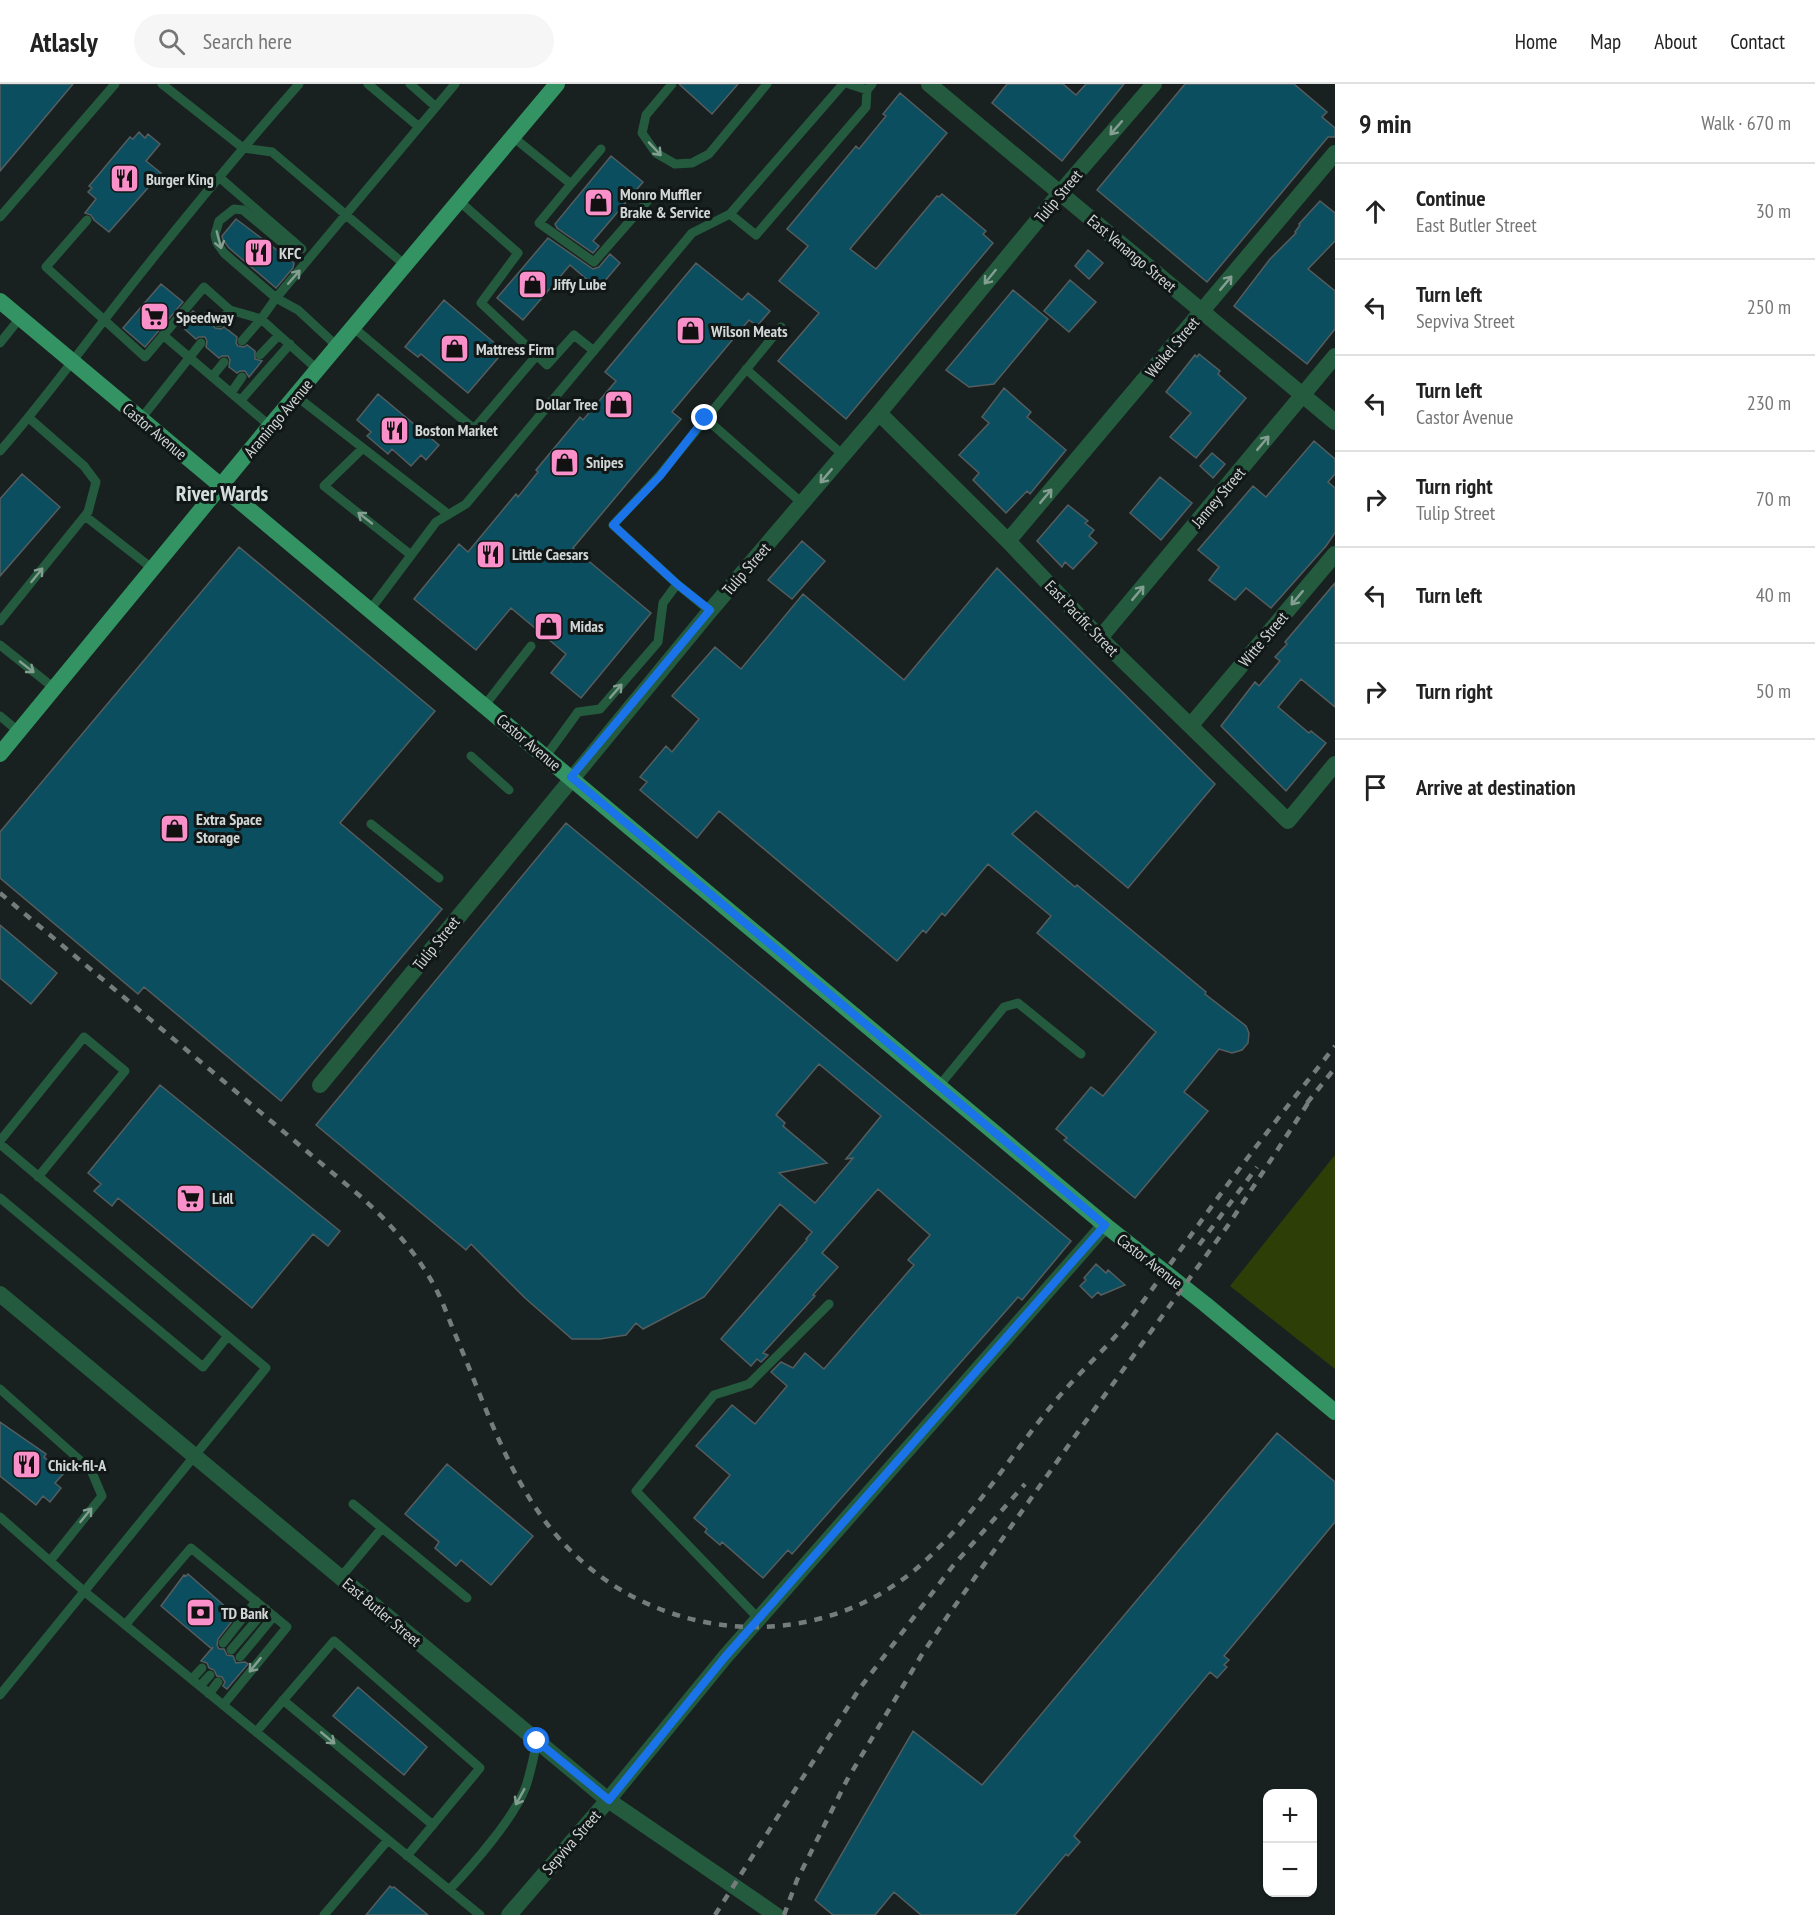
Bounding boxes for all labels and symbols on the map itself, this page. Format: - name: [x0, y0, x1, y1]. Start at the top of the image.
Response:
- one-way arrow: [1109, 120, 1123, 135]
- one-way arrow: [648, 141, 662, 156]
- restaurant icon: Burger King: [109, 163, 141, 195]
- street label: Tulip Street: [1030, 165, 1086, 227]
- place label: Burger King: [146, 169, 214, 189]
- place label: Monro Muffler Brake & Service: [620, 184, 711, 222]
- shop icon: Monro Muffler Brake & Service: [583, 187, 615, 219]
- street label: East Venango Street: [1083, 210, 1181, 296]
- one-way arrow: [214, 230, 225, 249]
- restaurant icon: KFC: [242, 237, 274, 269]
- place label: KFC: [279, 243, 302, 263]
- shop icon: Jiffy Lube: [516, 268, 548, 300]
- one-way arrow: [287, 269, 300, 285]
- one-way arrow: [984, 269, 997, 285]
- place label: Jiffy Lube: [552, 274, 607, 294]
- one-way arrow: [1219, 276, 1233, 291]
- supermarket icon: Speedway: [139, 301, 171, 333]
- place label: Speedway: [176, 307, 234, 327]
- street label: Weikel Street: [1141, 312, 1204, 381]
- shop icon: Wilson Meats: [674, 315, 706, 347]
- place label: Wilson Meats: [710, 321, 788, 341]
- shop icon: Mattress Firm: [439, 333, 471, 365]
- place label: Mattress Firm: [476, 339, 554, 359]
- street label: Aramingo Avenue: [239, 375, 317, 461]
- shop icon: Dollar Tree: [603, 388, 635, 420]
- place label: Dollar Tree: [536, 394, 598, 414]
- street label: Castor Avenue: [119, 398, 191, 464]
- route end: [691, 404, 717, 430]
- restaurant icon: Boston Market: [378, 414, 410, 446]
- place label: Boston Market: [415, 420, 498, 440]
- one-way arrow: [1256, 435, 1269, 451]
- shop icon: Snipes: [549, 446, 581, 478]
- place label: Snipes: [586, 452, 624, 472]
- street label: Janney Street: [1186, 462, 1249, 532]
- one-way arrow: [819, 468, 832, 484]
- district label: River Wards: [176, 479, 269, 507]
- one-way arrow: [1039, 488, 1052, 504]
- one-way arrow: [357, 512, 373, 525]
- restaurant icon: Little Caesars: [475, 538, 507, 570]
- street label: Tulip Street: [718, 538, 775, 599]
- place label: Little Caesars: [512, 544, 589, 564]
- one-way arrow: [30, 568, 43, 584]
- street label: East Pacific Street: [1041, 576, 1124, 661]
- one-way arrow: [1131, 586, 1145, 601]
- one-way arrow: [1291, 590, 1304, 606]
- street label: Witte Street: [1234, 607, 1292, 671]
- shop icon: Midas: [533, 610, 565, 642]
- place label: Midas: [570, 616, 604, 636]
- one-way arrow: [19, 660, 35, 673]
- one-way arrow: [609, 683, 622, 699]
- street label: Castor Avenue: [493, 709, 565, 775]
- place label: Extra Space Storage: [196, 809, 262, 847]
- shop icon: Extra Space Storage: [159, 812, 191, 844]
- street label: Tulip Street: [408, 912, 464, 974]
- supermarket icon: Lidl: [175, 1182, 207, 1214]
- place label: Lidl: [212, 1188, 234, 1208]
- street label: Castor Avenue: [1113, 1229, 1187, 1293]
- restaurant icon: Chick-fil-A: [11, 1449, 43, 1481]
- place label: Chick-fil-A: [48, 1455, 107, 1475]
- one-way arrow: [80, 1507, 93, 1523]
- street label: East Butler Street: [339, 1573, 426, 1651]
- bank icon: TD Bank: [184, 1597, 216, 1629]
- place label: TD Bank: [221, 1603, 269, 1623]
- one-way arrow: [249, 1657, 262, 1673]
- route start: [523, 1727, 549, 1753]
- one-way arrow: [320, 1731, 336, 1744]
- one-way arrow: [514, 1788, 526, 1805]
- street label: Sepviva Street: [538, 1805, 605, 1878]

